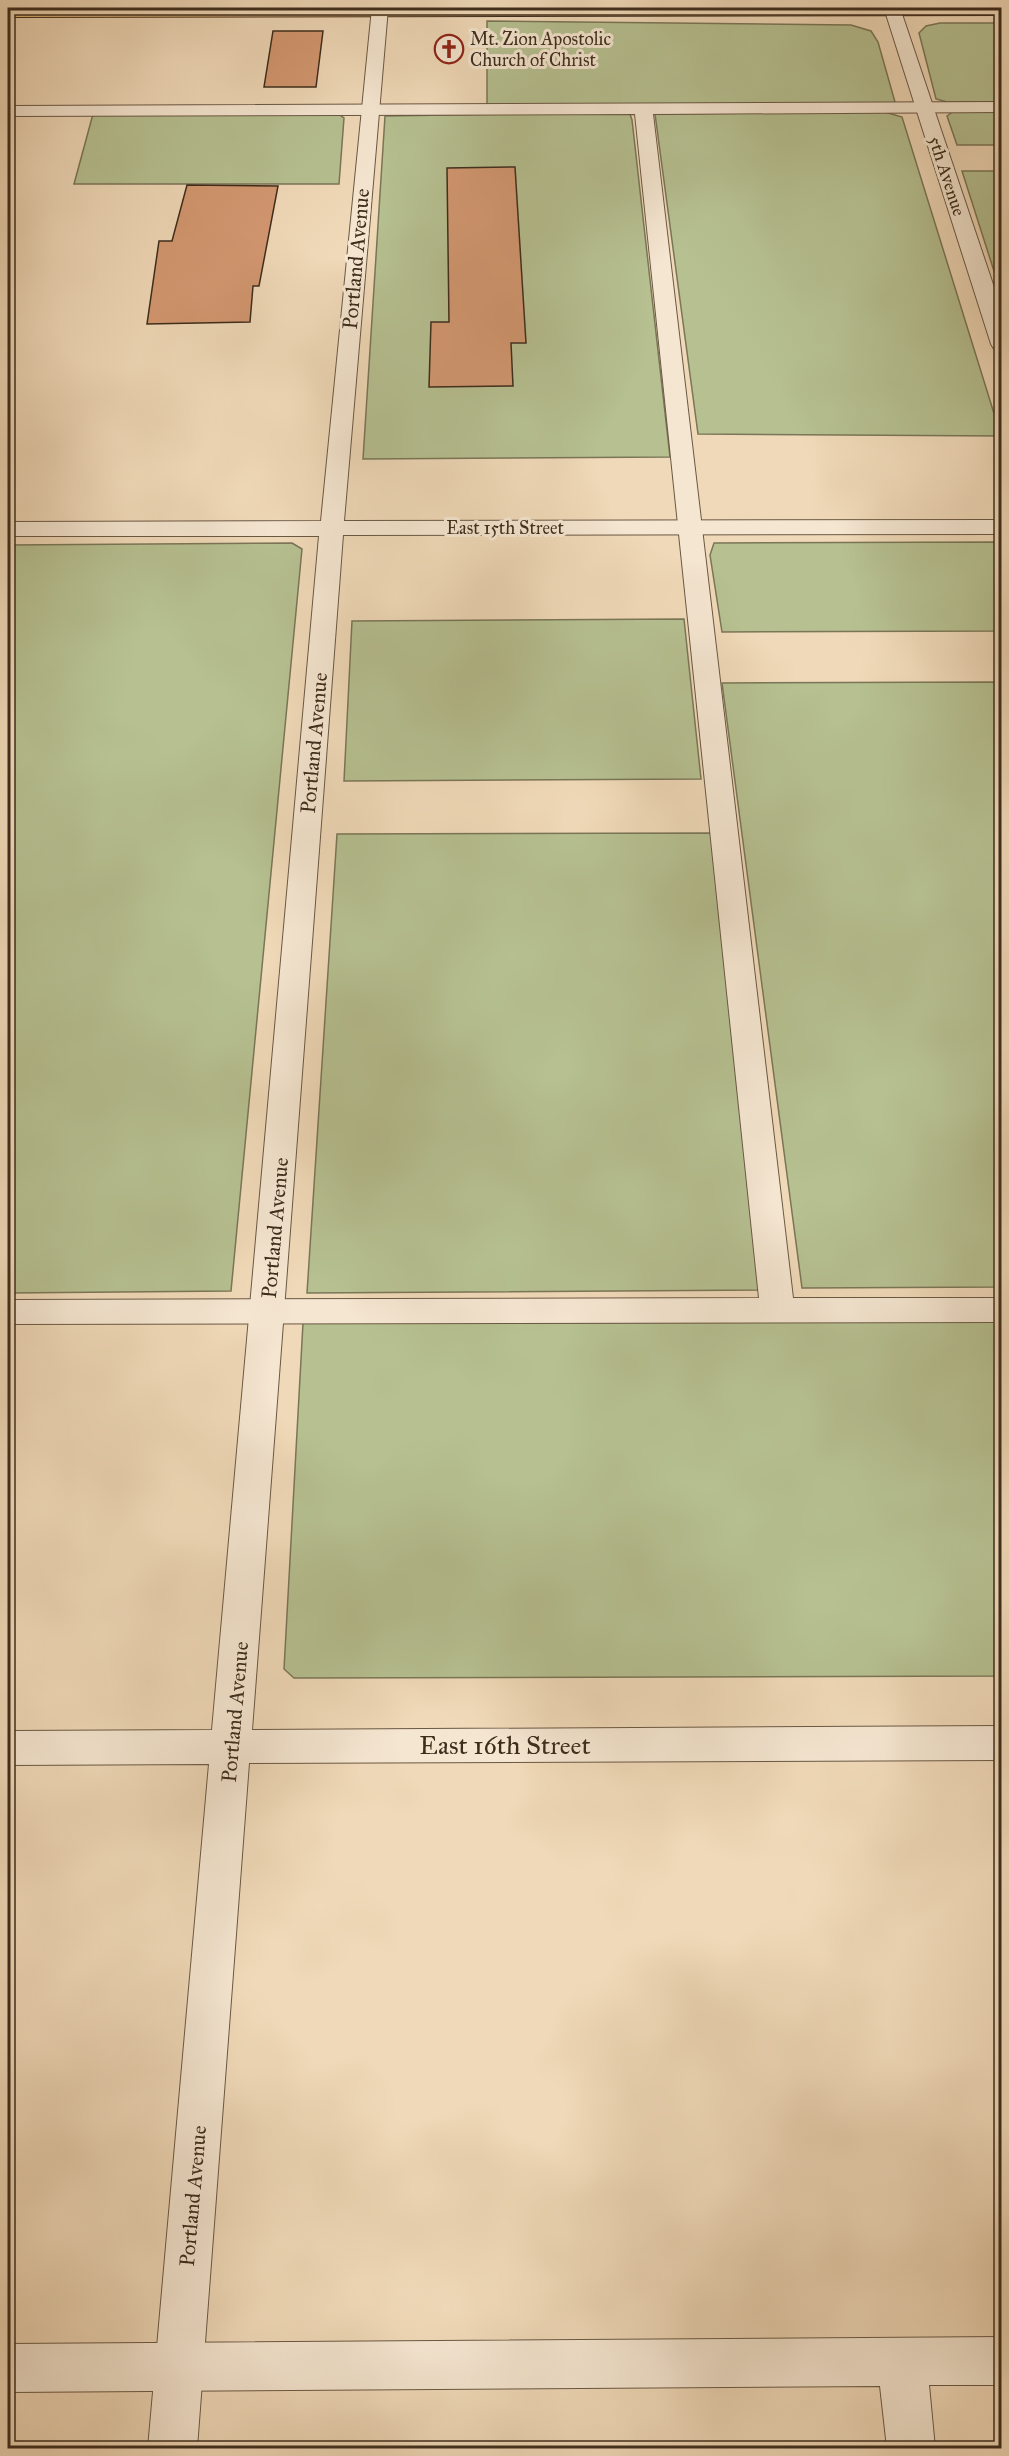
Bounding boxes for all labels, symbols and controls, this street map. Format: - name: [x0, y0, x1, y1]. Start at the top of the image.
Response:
- place label: Mt. Zion Apostolic Church of Christ: [470, 28, 611, 71]
- church icon: Mt. Zion Apostolic Church of Christ: [433, 33, 465, 65]
- street label: 5th Avenue: [924, 133, 970, 219]
- street label: Portland Avenue: [337, 187, 375, 331]
- street label: East 15th Street: [446, 517, 564, 539]
- street label: Portland Avenue: [295, 671, 333, 815]
- street label: Portland Avenue: [256, 1156, 294, 1300]
- street label: Portland Avenue: [216, 1640, 254, 1784]
- street label: East 16th Street: [419, 1729, 591, 1761]
- street label: Portland Avenue: [174, 2124, 212, 2268]

